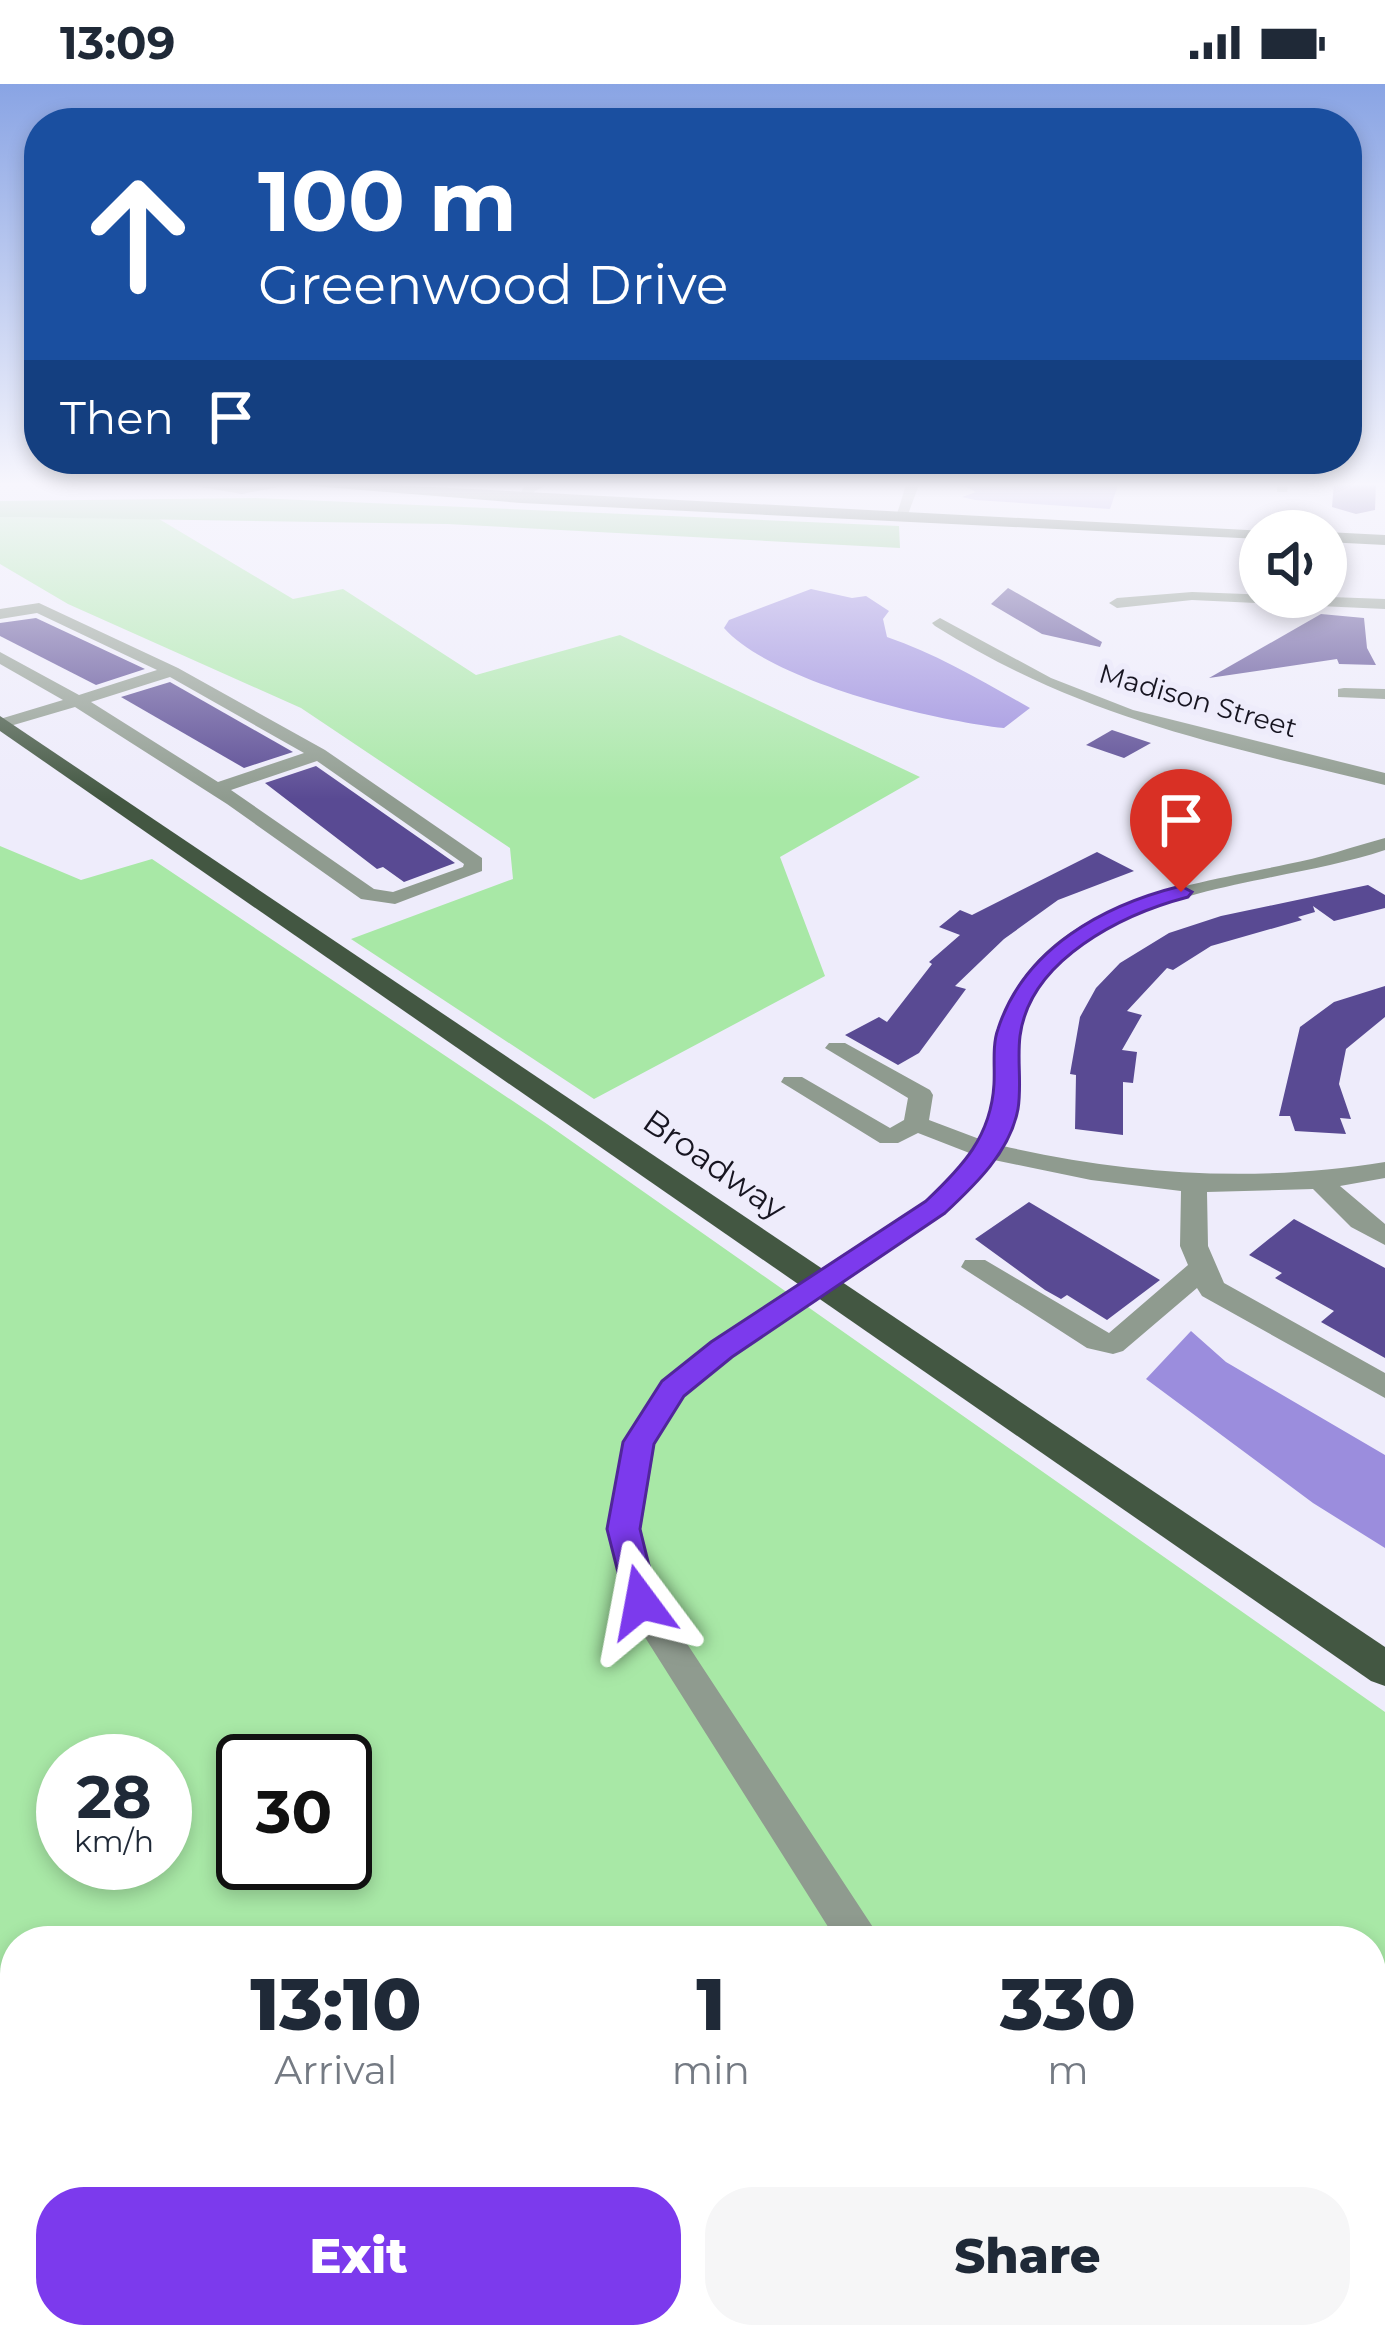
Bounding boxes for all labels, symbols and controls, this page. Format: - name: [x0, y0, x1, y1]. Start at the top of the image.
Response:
- text: 13:09: [60, 15, 175, 70]
- text: 100 m: [258, 150, 517, 252]
- icon: ahead: [60, 156, 216, 312]
- text: Greenwood Drive: [258, 252, 728, 318]
- icon: arrive: [198, 384, 264, 450]
- text: Then: [60, 390, 174, 445]
- map controls: [1239, 510, 1347, 618]
- button: sound: [1239, 510, 1347, 618]
- street label: Madison Street: [1095, 656, 1301, 745]
- pin: [1130, 769, 1232, 892]
- icon: arrive: [1148, 787, 1214, 853]
- street label: Broadway: [636, 1100, 794, 1228]
- position arrow: [578, 1539, 704, 1665]
- speed limit sign: 30: [216, 1734, 372, 1890]
- text: 28: [77, 1760, 152, 1833]
- text: km/h: [74, 1823, 154, 1860]
- text: 13:10: [250, 1960, 422, 2048]
- text: 1: [696, 1960, 725, 2048]
- text: 330: [1000, 1960, 1136, 2048]
- text: Arrival: [274, 2046, 397, 2094]
- text: min: [672, 2046, 750, 2094]
- text: m: [1047, 2046, 1089, 2094]
- button: Exit: [36, 2187, 681, 2325]
- button: Share: [705, 2187, 1350, 2325]

